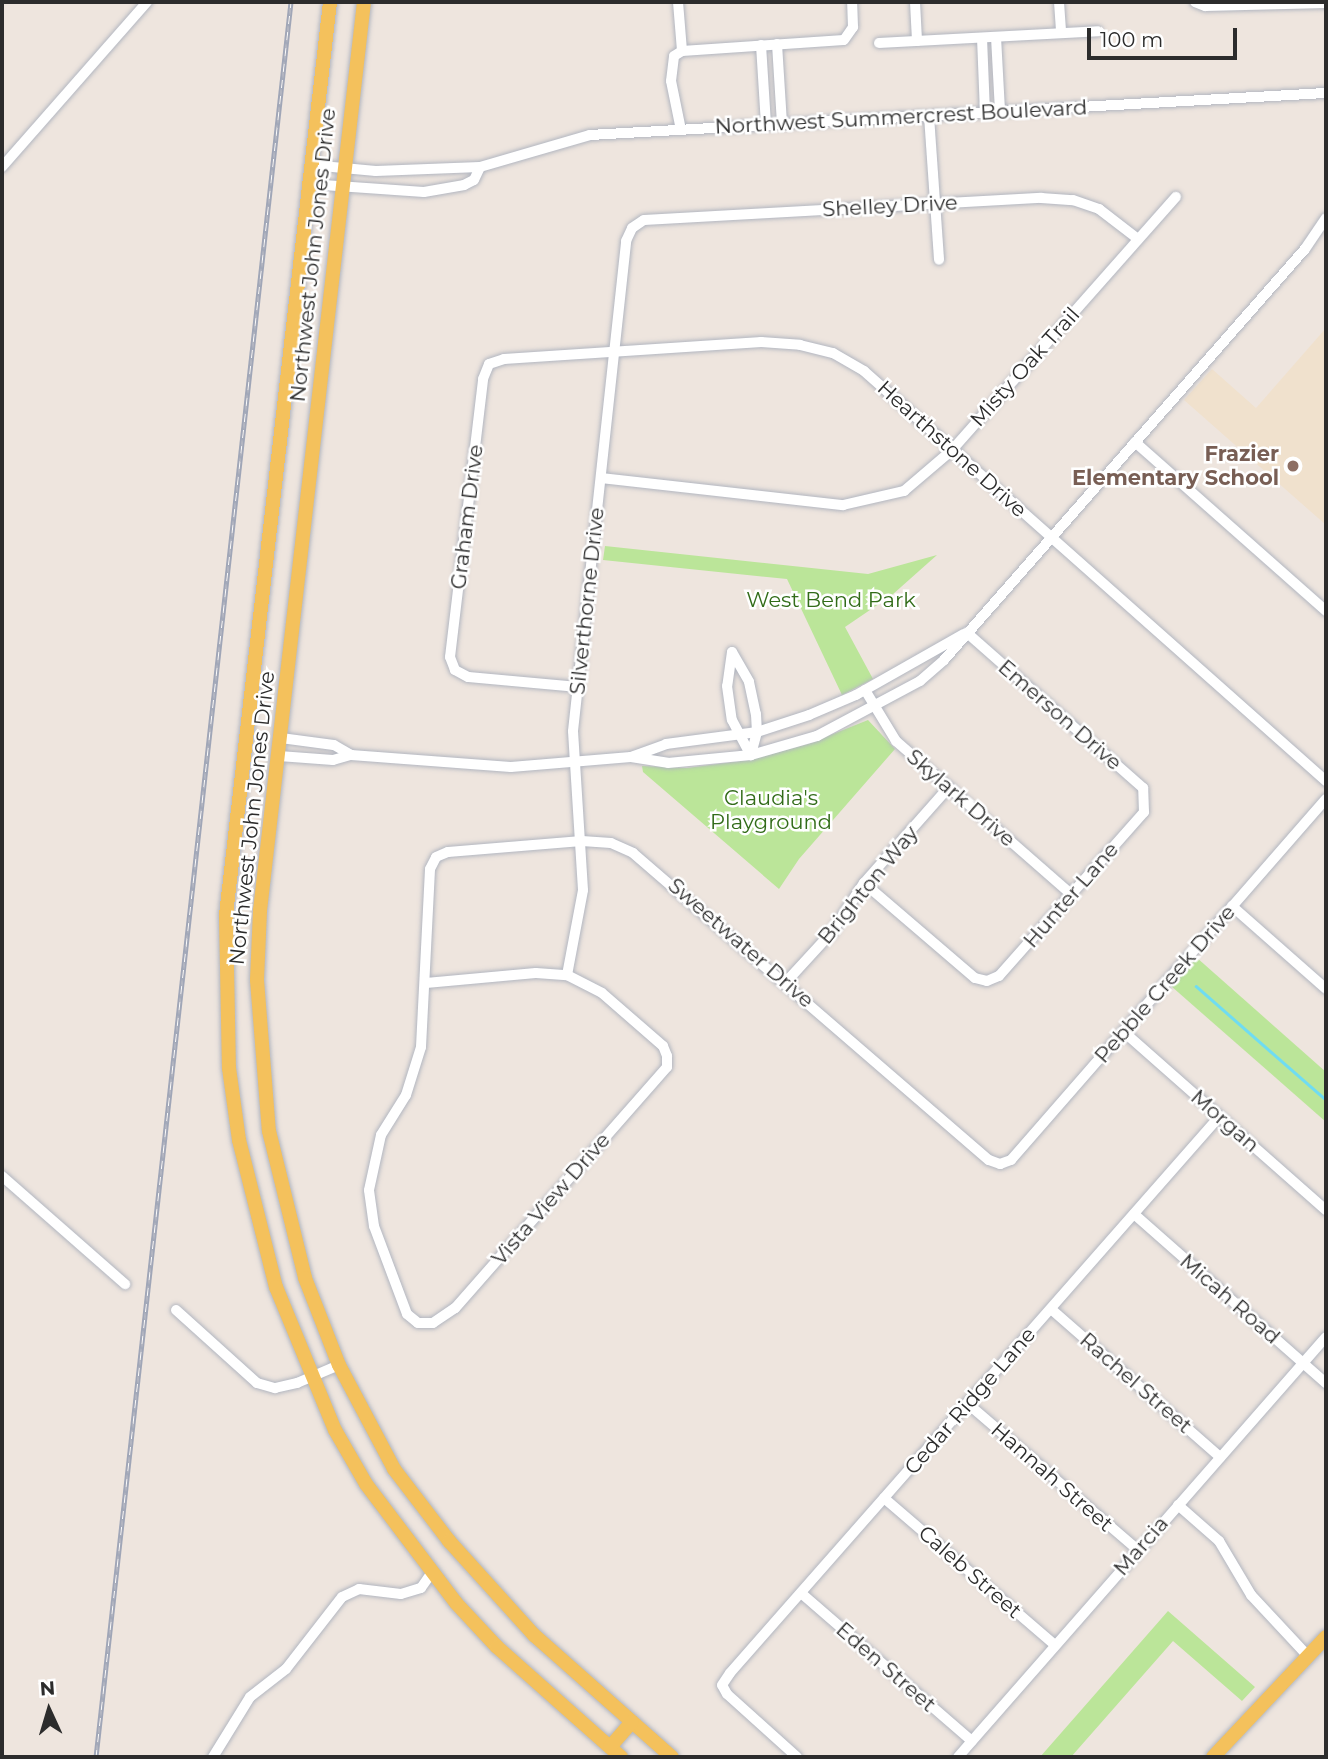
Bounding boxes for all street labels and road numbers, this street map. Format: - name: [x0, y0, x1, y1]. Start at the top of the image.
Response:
- street label: Northwest Summercrest Boulevard: [714, 95, 1088, 139]
- street label: Northwest John Jones Drive: [285, 107, 341, 403]
- street label: Shelley Drive: [822, 190, 958, 222]
- street label: Misty Oak Trail: [965, 302, 1085, 432]
- street label: Hearthstone Drive: [872, 375, 1032, 523]
- street label: Graham Drive: [446, 443, 488, 591]
- street label: Silverthorne Drive: [565, 506, 609, 696]
- street label: Emerson Drive: [993, 654, 1127, 776]
- street label: Northwest John Jones Drive: [224, 670, 280, 966]
- street label: Skylark Drive: [902, 744, 1020, 852]
- street label: Brighton Way: [813, 821, 923, 949]
- street label: Hunter Lane: [1018, 837, 1124, 953]
- street label: Sweetwater Drive: [663, 873, 819, 1013]
- street label: Pebble Creek Drive: [1089, 900, 1241, 1068]
- street label: Morgan: [1186, 1084, 1264, 1158]
- street label: Vista View Drive: [487, 1128, 615, 1270]
- street label: Micah Road: [1175, 1249, 1285, 1349]
- street label: Cedar Ridge Lane: [899, 1322, 1041, 1480]
- street label: Rachel Street: [1075, 1327, 1197, 1439]
- street label: Hannah Street: [986, 1417, 1118, 1537]
- street label: Marcia: [1108, 1511, 1174, 1581]
- street label: Caleb Street: [913, 1520, 1027, 1624]
- street label: Eden Street: [831, 1617, 941, 1717]

